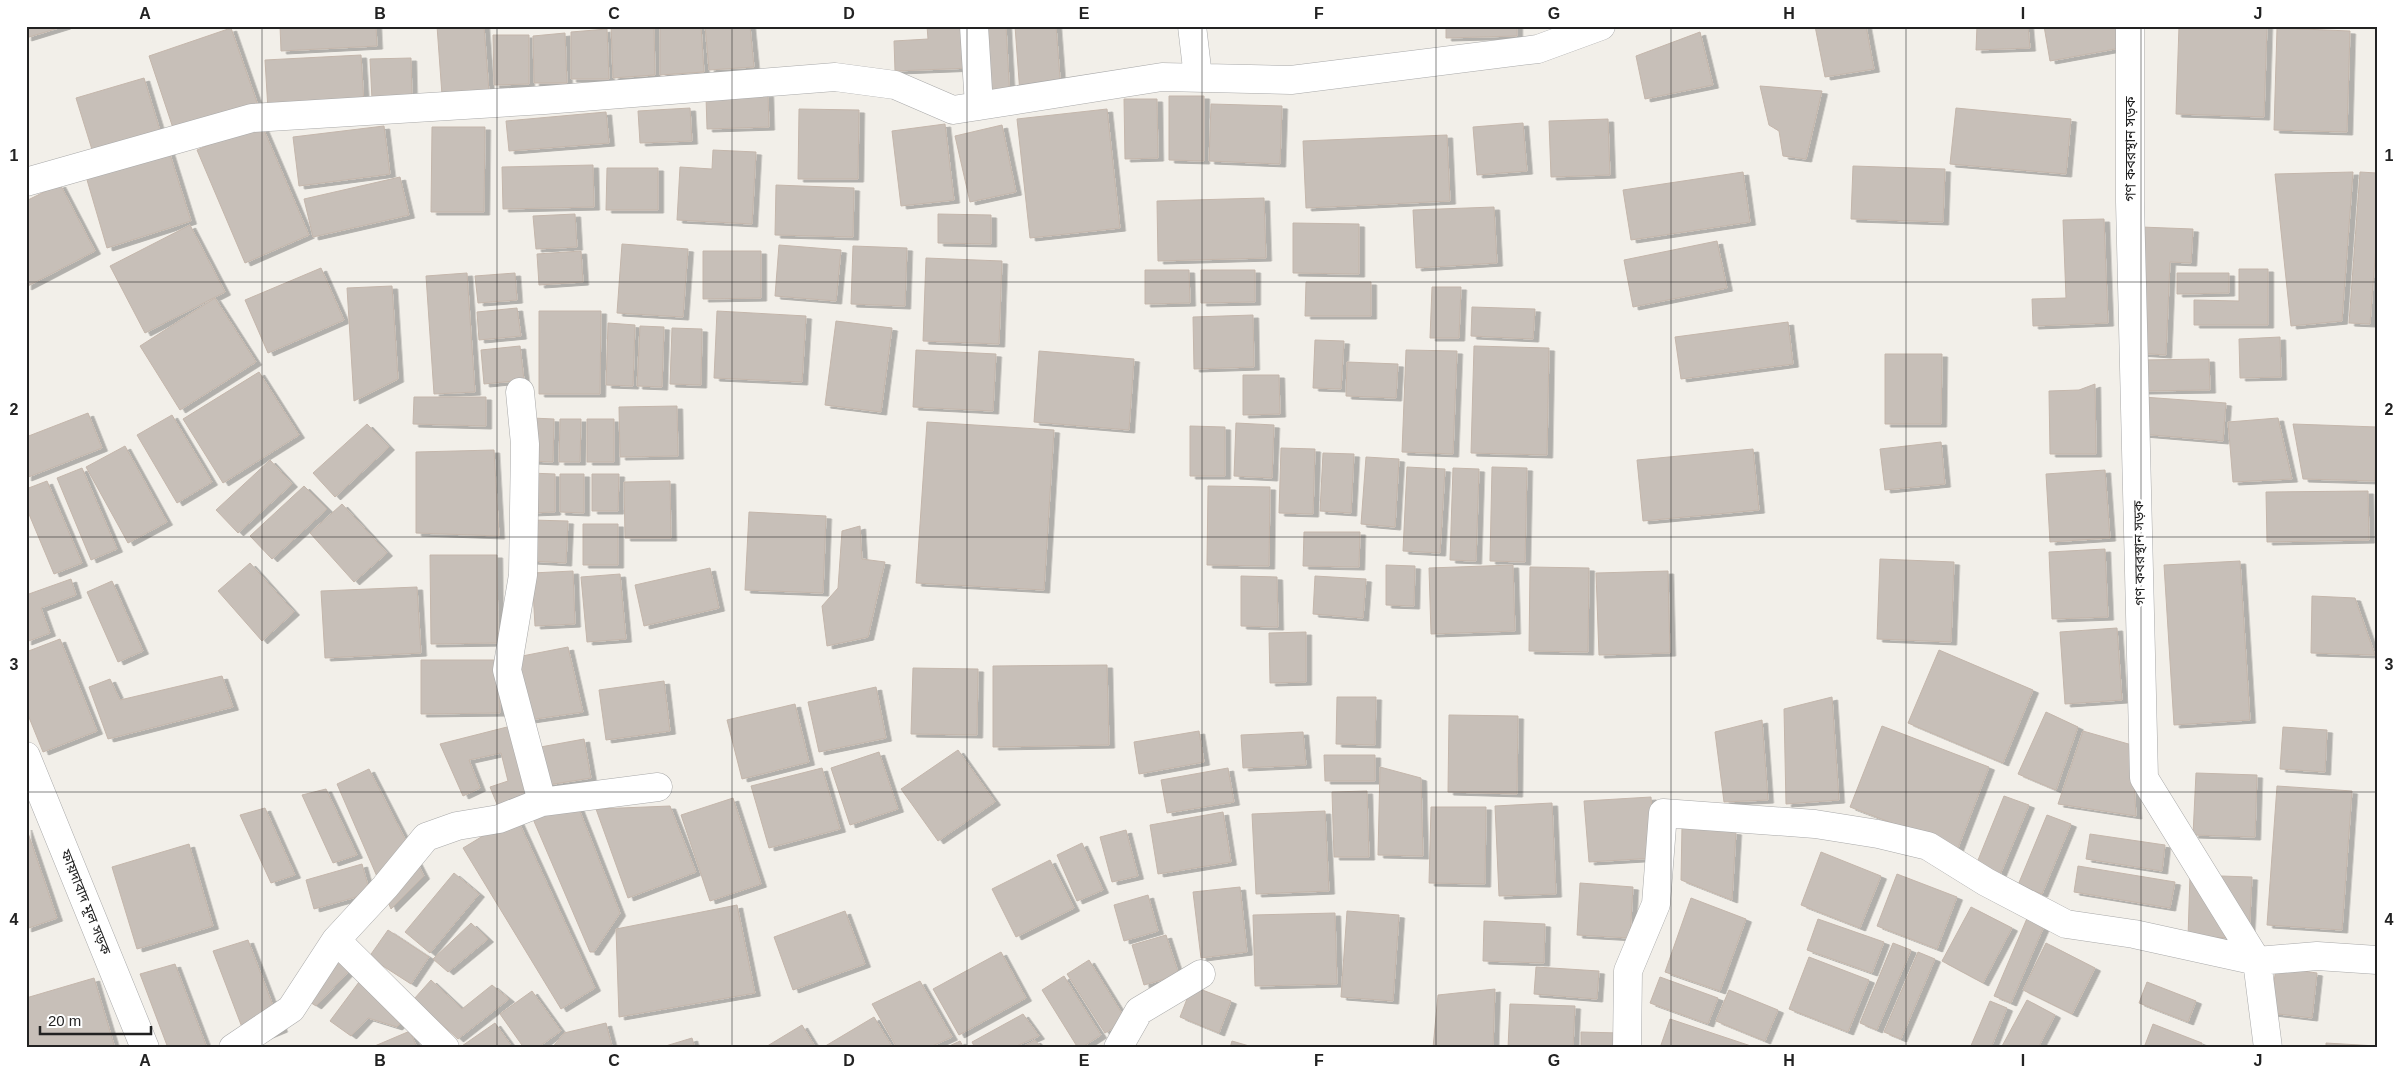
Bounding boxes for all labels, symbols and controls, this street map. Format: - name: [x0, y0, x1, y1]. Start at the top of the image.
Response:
- text: A: [139, 5, 151, 22]
- text: B: [374, 5, 386, 22]
- text: C: [608, 5, 620, 22]
- text: D: [843, 5, 855, 22]
- text: E: [1079, 5, 1090, 22]
- text: F: [1314, 5, 1324, 22]
- text: G: [1548, 5, 1560, 22]
- text: H: [1783, 5, 1795, 22]
- text: I: [2021, 5, 2025, 22]
- text: J: [2254, 5, 2262, 22]
- street label: গণ কবরস্থান সড়ক: [2122, 96, 2138, 201]
- text: 1: [10, 147, 19, 164]
- text: 1: [2385, 147, 2394, 164]
- text: 2: [10, 401, 19, 418]
- text: 2: [2385, 401, 2394, 418]
- street label: গণ কবরস্থান সড়ক: [2130, 500, 2148, 606]
- text: 3: [10, 656, 19, 673]
- text: 3: [2385, 656, 2394, 673]
- street label: ফায়দাবাদ মূল সড়ক: [56, 846, 115, 958]
- text: 4: [10, 911, 19, 928]
- text: 4: [2385, 911, 2394, 928]
- scale bar: [40, 1004, 151, 1036]
- text: 20 m: [48, 1012, 81, 1029]
- text: A: [139, 1052, 151, 1069]
- text: B: [374, 1052, 386, 1069]
- text: C: [608, 1052, 620, 1069]
- text: D: [843, 1052, 855, 1069]
- text: E: [1079, 1052, 1090, 1069]
- text: F: [1314, 1052, 1324, 1069]
- text: G: [1548, 1052, 1560, 1069]
- text: H: [1783, 1052, 1795, 1069]
- text: I: [2021, 1052, 2025, 1069]
- text: J: [2254, 1052, 2262, 1069]

